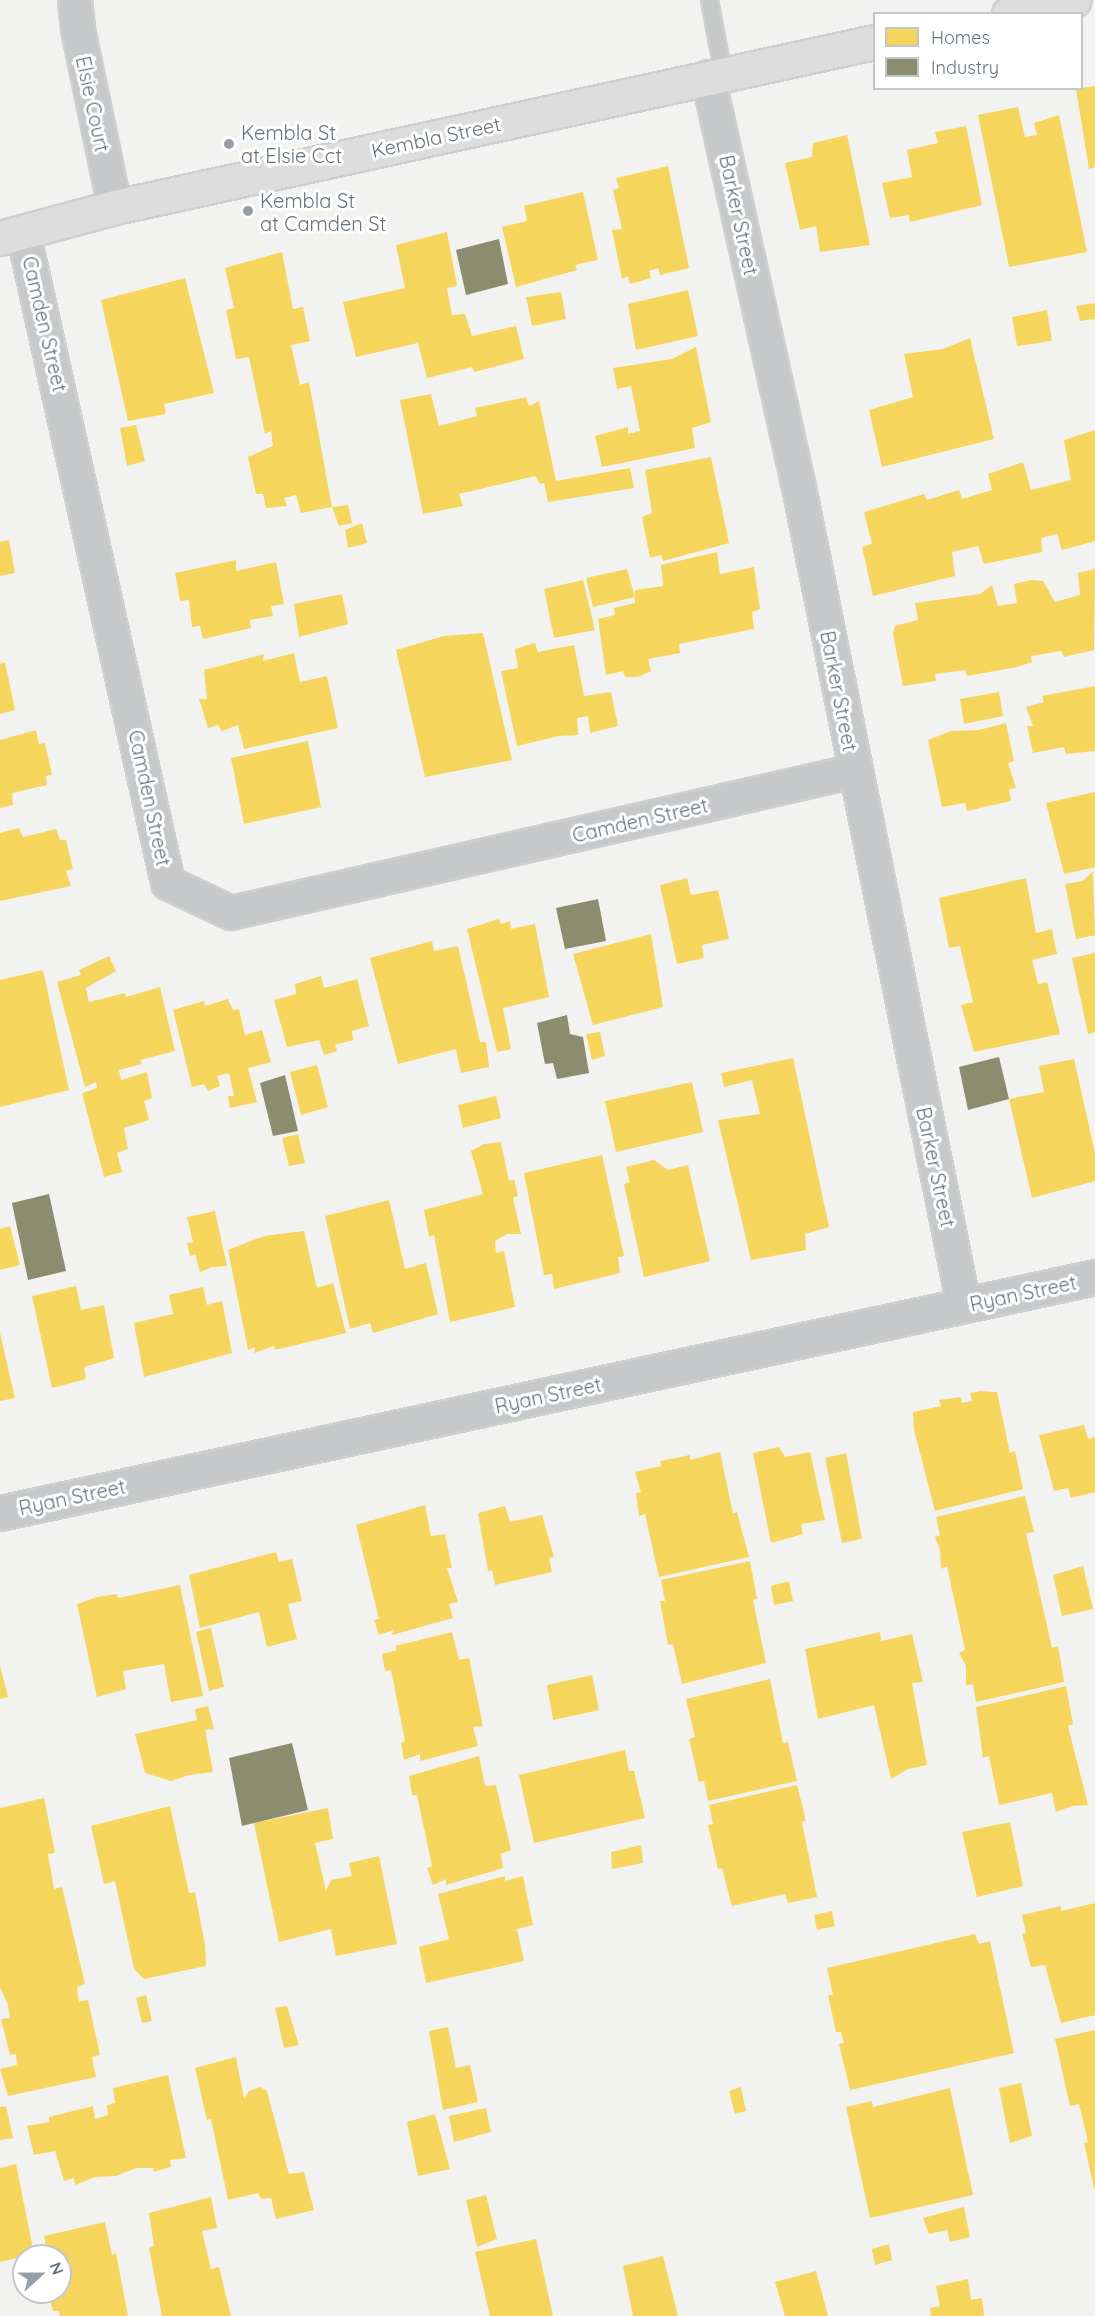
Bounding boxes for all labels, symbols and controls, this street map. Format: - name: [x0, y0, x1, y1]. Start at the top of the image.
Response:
- legend: [873, 12, 1083, 90]
- text: Homes: [931, 26, 990, 49]
- street label: Elsie Court: [71, 54, 115, 154]
- text: Industry: [931, 56, 999, 79]
- street label: Kembla Street: [369, 112, 503, 162]
- place label: Kembla St at Elsie Cct: [241, 120, 342, 167]
- marker: Kembla St at Elsie Cct: [222, 137, 236, 151]
- street label: Barker Street: [715, 153, 763, 277]
- place label: Kembla St at Camden St: [260, 188, 386, 235]
- marker: Kembla St at Camden St: [241, 204, 255, 218]
- street label: Camden Street: [18, 254, 72, 394]
- street label: Barker Street: [816, 629, 862, 753]
- street label: Camden Street: [124, 728, 176, 868]
- street label: Camden Street: [570, 793, 710, 847]
- street label: Barker Street: [912, 1105, 960, 1229]
- street label: Ryan Street: [967, 1270, 1079, 1316]
- street label: Ryan Street: [492, 1372, 604, 1418]
- street label: Ryan Street: [16, 1474, 128, 1520]
- north arrow: [12, 2244, 72, 2304]
- text: N: [45, 2259, 68, 2277]

